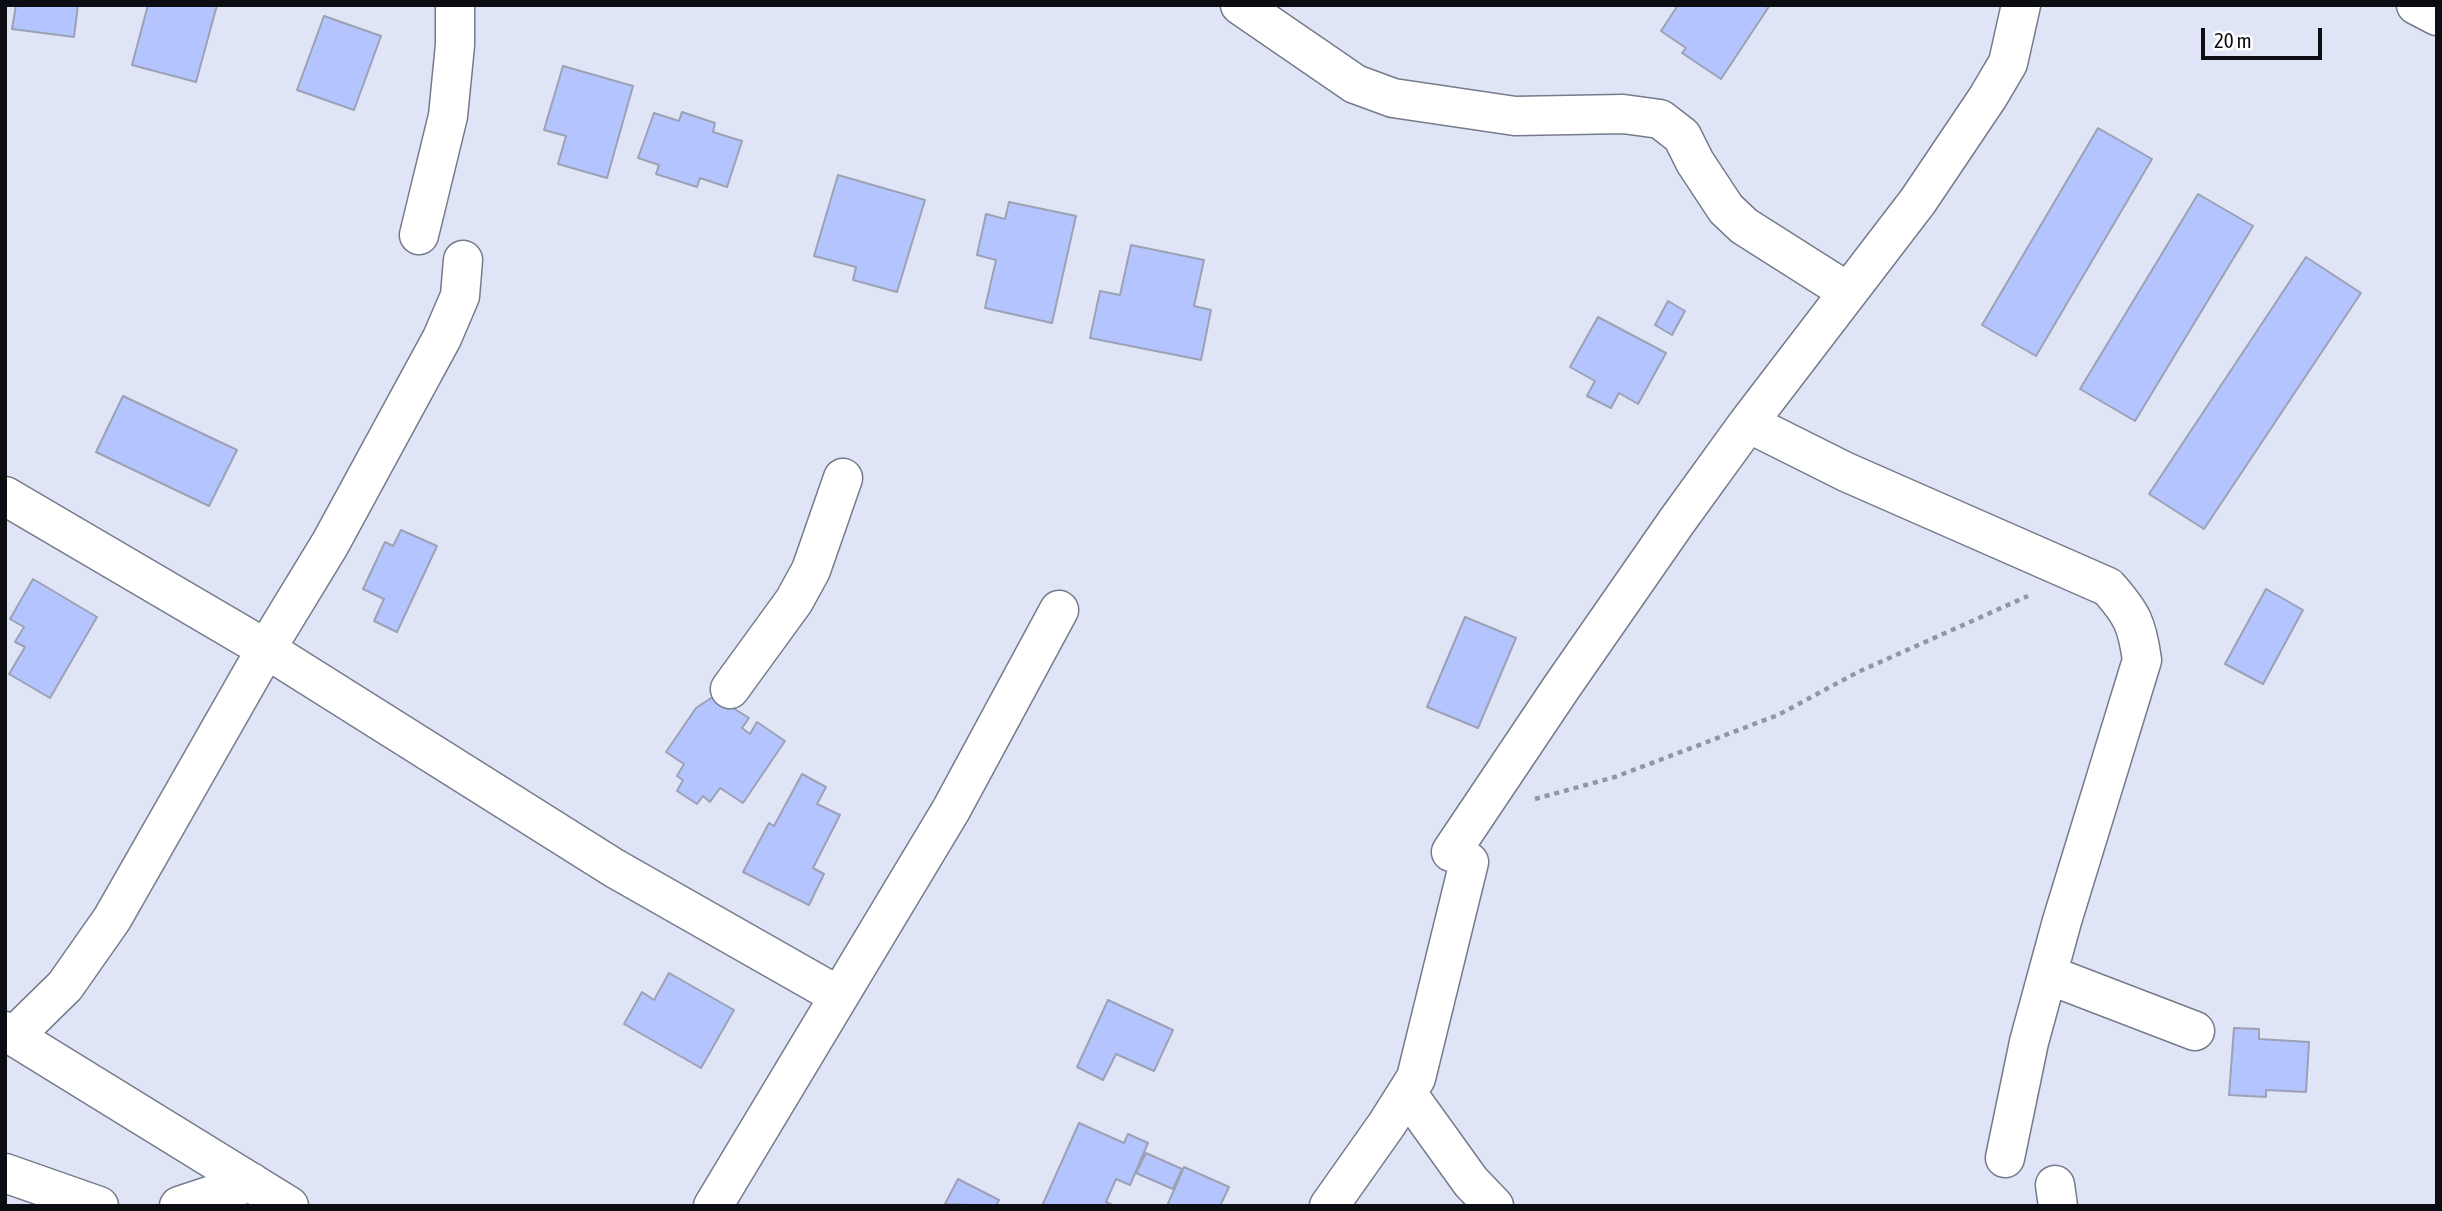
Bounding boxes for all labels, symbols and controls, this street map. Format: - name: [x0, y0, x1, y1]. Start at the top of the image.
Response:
- scale bar: [2204, 14, 2325, 58]
- text: 20 m: [2214, 28, 2252, 52]

